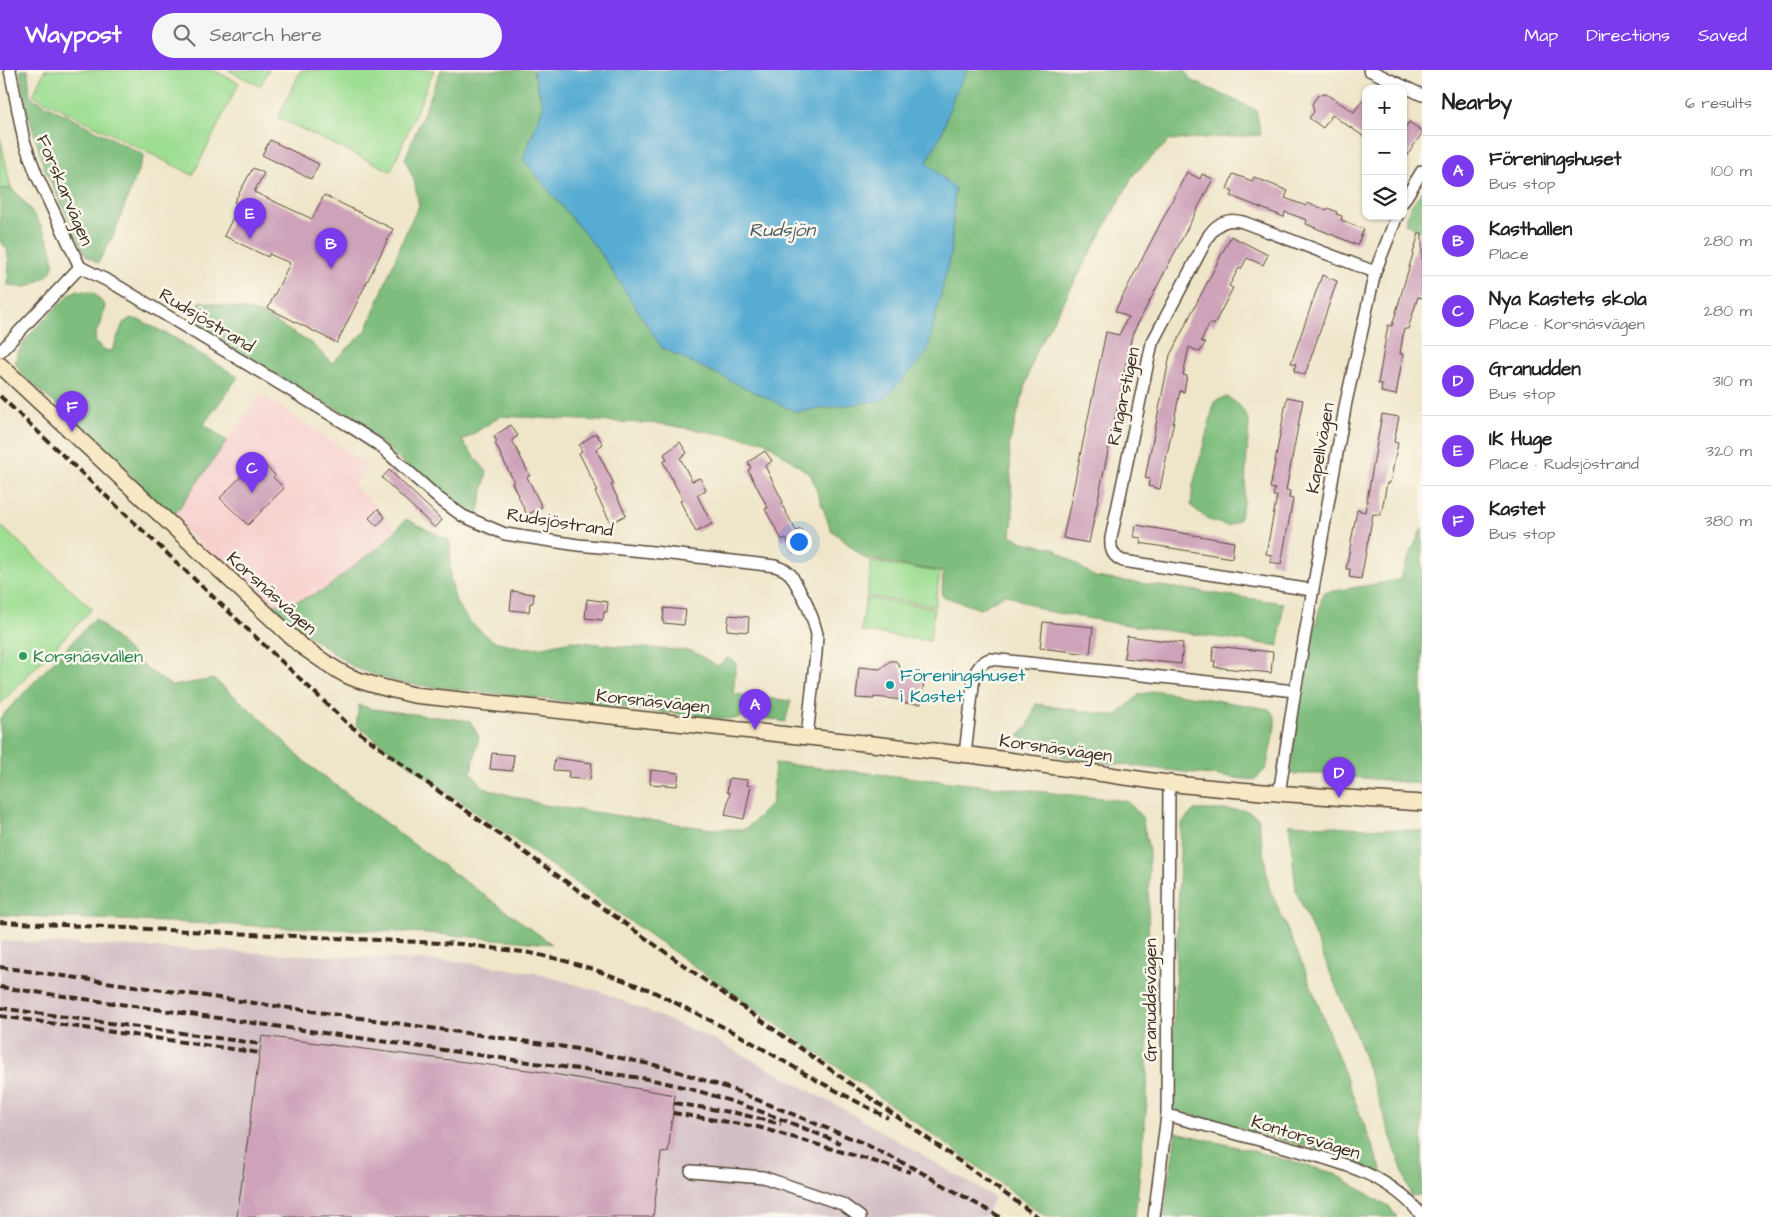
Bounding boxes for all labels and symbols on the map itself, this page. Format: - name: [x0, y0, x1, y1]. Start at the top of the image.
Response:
- street label: Forskarvägen: [29, 131, 99, 250]
- pin: E: [234, 198, 266, 239]
- water label: Rudsjön: [749, 217, 817, 244]
- pin: B: [315, 228, 347, 269]
- street label: Rudsjöstrand: [154, 282, 259, 359]
- street label: Ringarstigen: [1101, 345, 1147, 448]
- pin: F: [56, 391, 88, 432]
- street label: Kapellvägen: [1300, 401, 1342, 496]
- pin: C: [236, 452, 268, 493]
- street label: Rudsjöstrand: [505, 502, 615, 543]
- your location: [786, 529, 812, 555]
- street label: Korsnäsvägen: [220, 546, 322, 641]
- place label: Korsnäsvallen: [33, 644, 143, 669]
- marker: Korsnäsvallen: [17, 650, 29, 662]
- place label: Föreningshuset i Kastet: [900, 663, 1026, 709]
- marker: Föreningshuset i Kastet: [884, 679, 896, 691]
- street label: Korsnäsvägen: [595, 683, 711, 721]
- pin: A: [739, 689, 771, 730]
- street label: Korsnäsvägen: [998, 728, 1114, 770]
- pin: D: [1323, 757, 1355, 798]
- street label: Granuddsvägen: [1138, 938, 1164, 1062]
- street label: Kontorsvägen: [1248, 1109, 1363, 1167]

